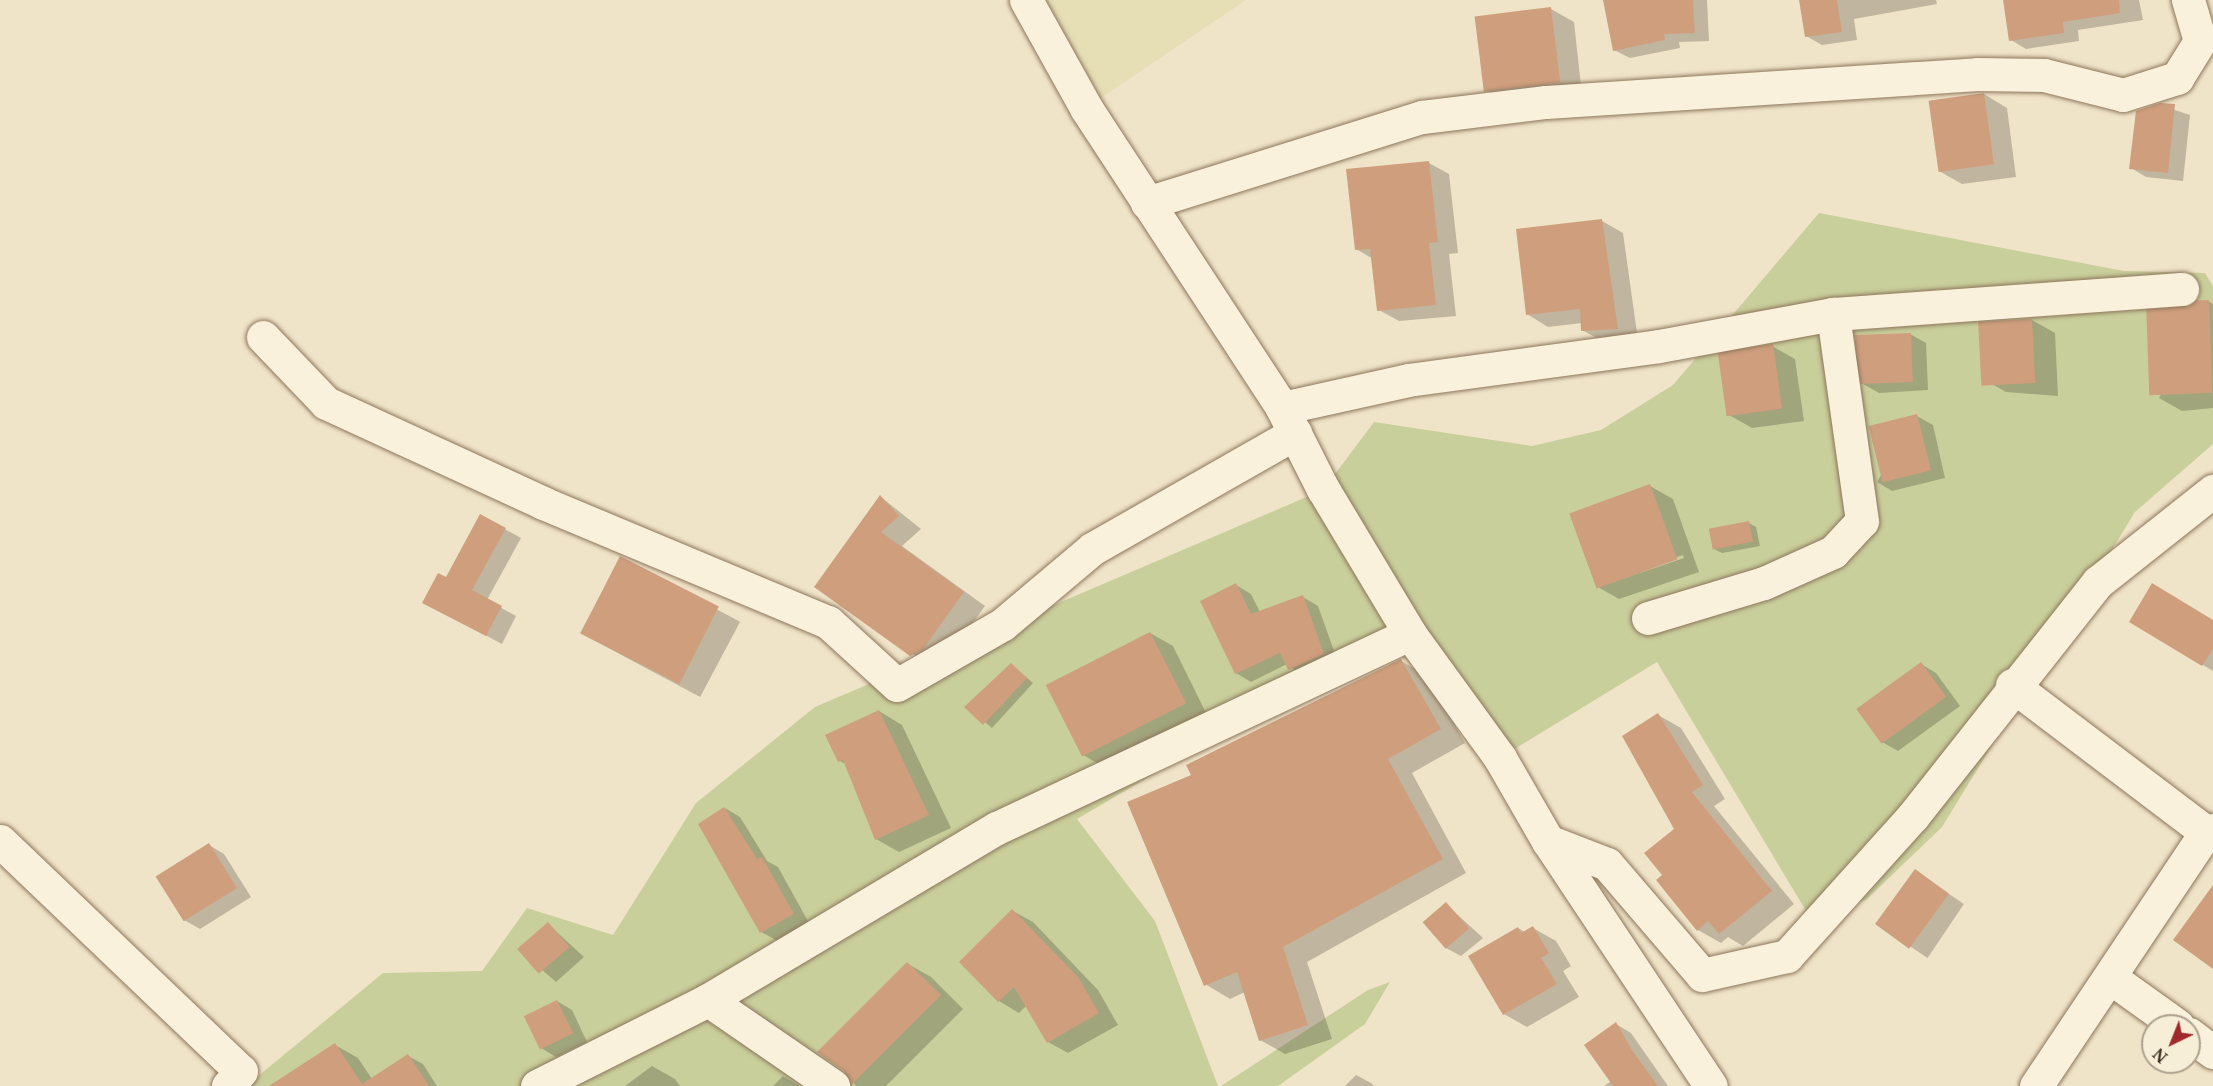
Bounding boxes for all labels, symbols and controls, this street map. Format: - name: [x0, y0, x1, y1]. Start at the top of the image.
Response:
- north arrow: [2141, 1014, 2201, 1074]
- text: N: [2148, 1043, 2172, 1068]

